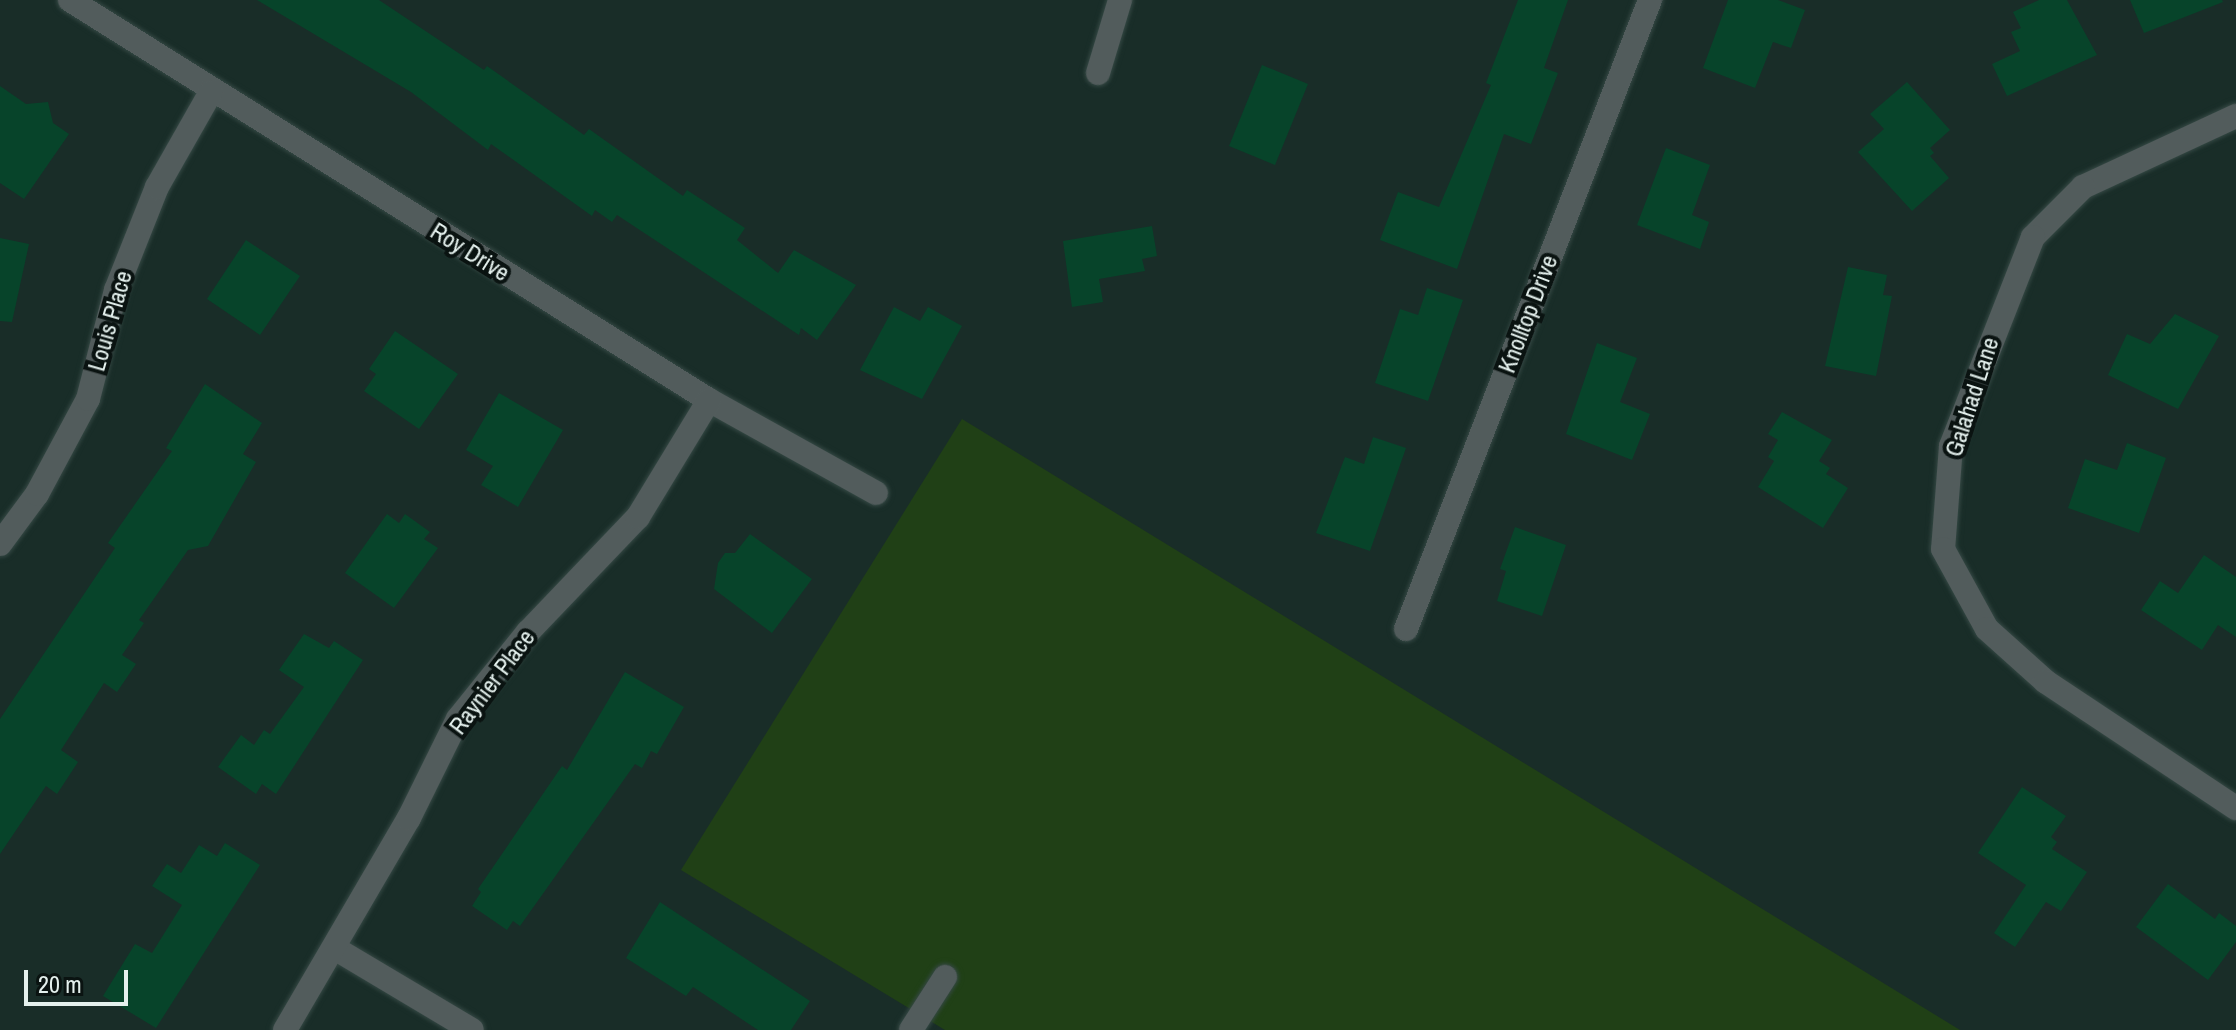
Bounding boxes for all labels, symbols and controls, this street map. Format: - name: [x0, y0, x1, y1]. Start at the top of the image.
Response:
- street label: Roy Drive: [425, 217, 515, 287]
- street label: Knolltop Drive: [1492, 251, 1564, 377]
- street label: Louis Place: [82, 268, 138, 374]
- street label: Galahad Lane: [1939, 334, 2005, 460]
- street label: Raynier Place: [443, 624, 541, 740]
- scale bar: [28, 954, 132, 1004]
- text: 20 m: [38, 968, 82, 1000]

